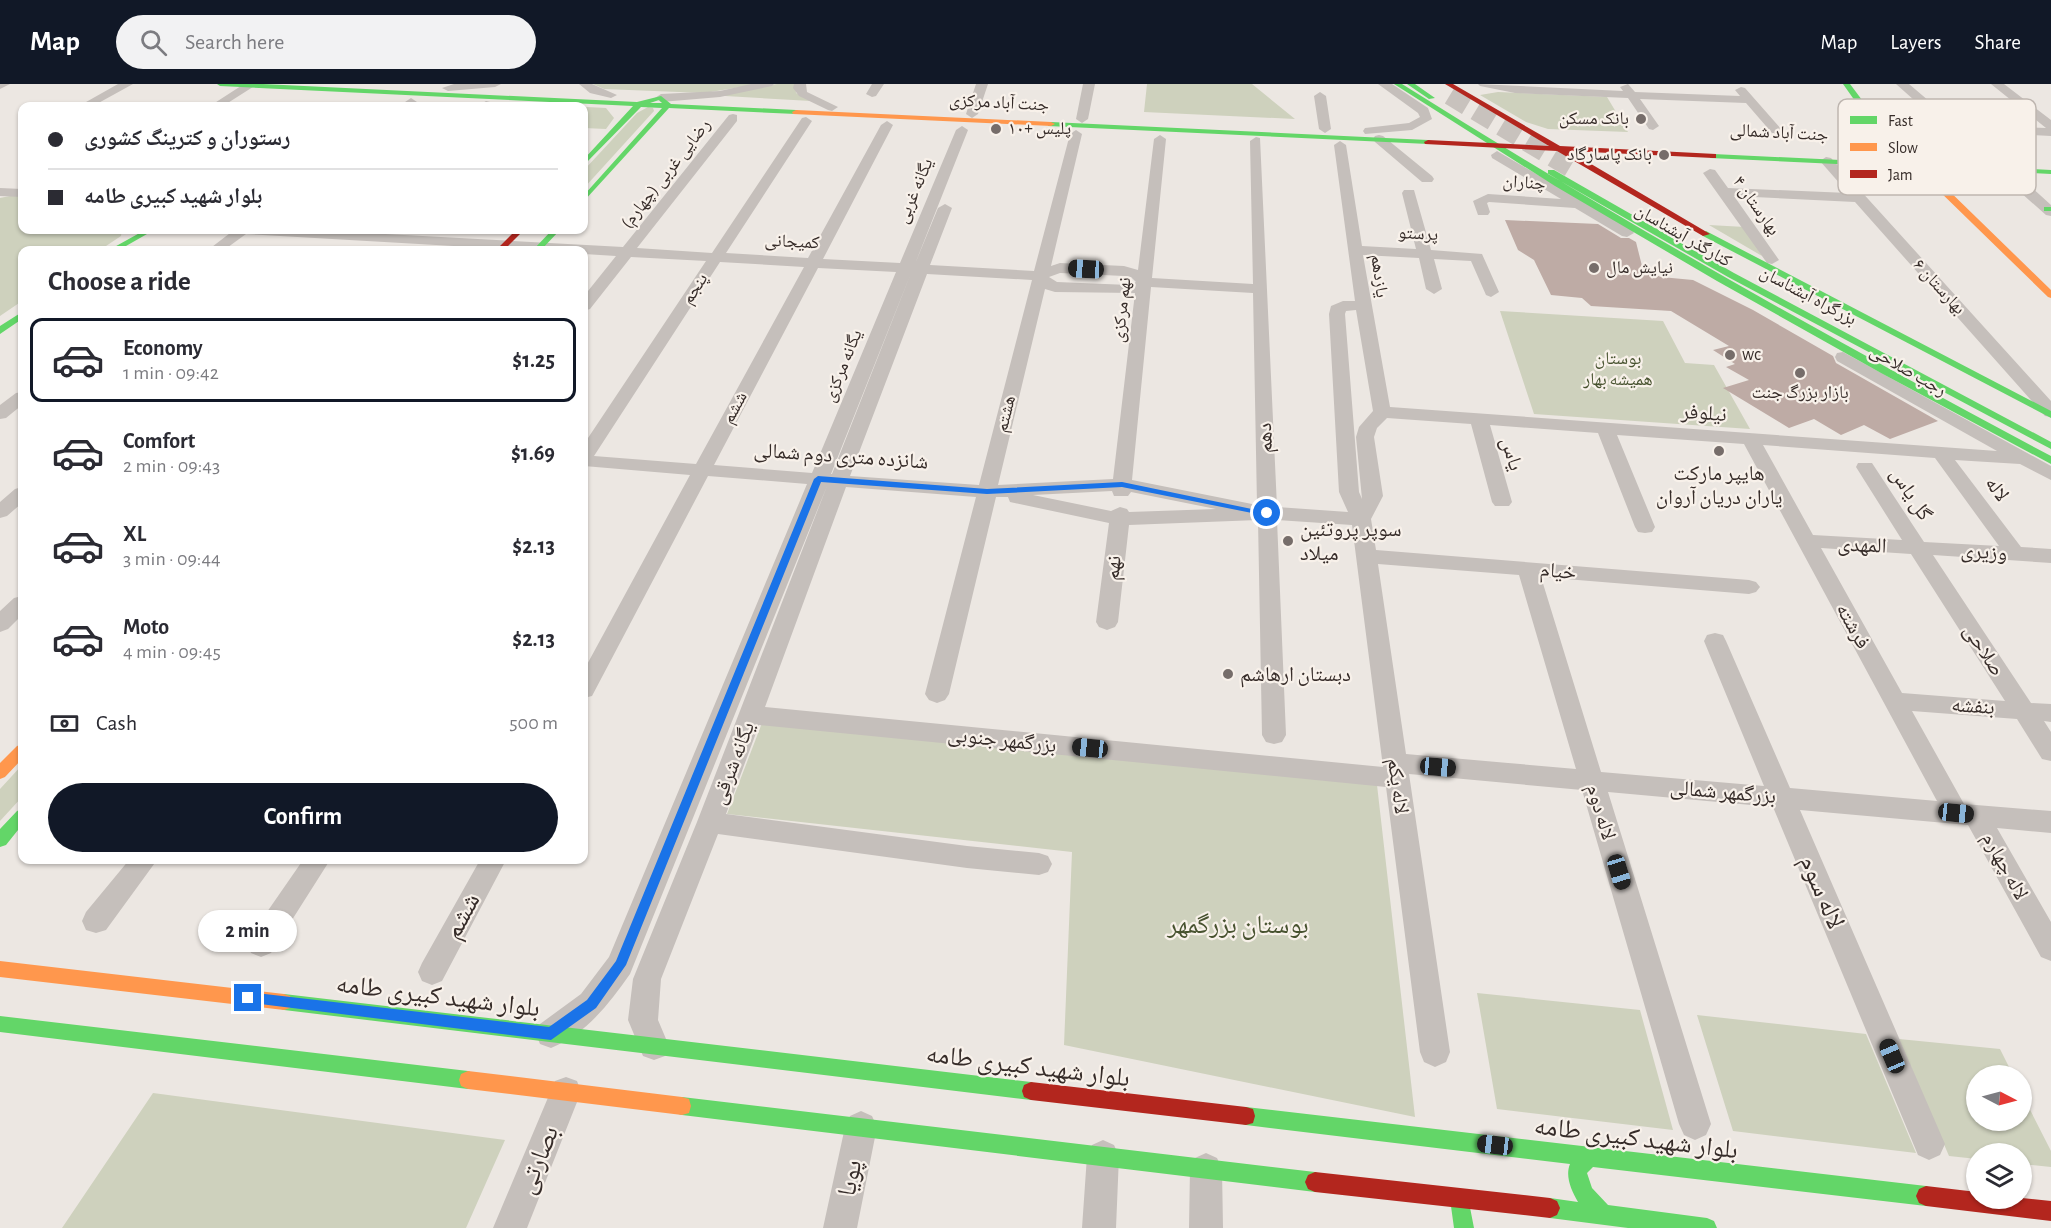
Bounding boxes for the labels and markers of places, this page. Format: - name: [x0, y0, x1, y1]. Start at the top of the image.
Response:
- place label: بانک مسکن: [1559, 110, 1629, 129]
- marker: بانک مسکن: [1634, 112, 1648, 126]
- place label: پلیس +۱۰: [1008, 120, 1071, 139]
- marker: پلیس +۱۰: [989, 122, 1003, 136]
- place label: بانک پاسارگاد: [1567, 146, 1652, 165]
- marker: بانک پاسارگاد: [1657, 148, 1671, 162]
- place label: نیایش مال: [1606, 259, 1673, 278]
- marker: نیایش مال: [1587, 261, 1601, 275]
- place label: wc: [1742, 346, 1761, 364]
- marker: wc: [1723, 348, 1737, 362]
- marker: بازار بزرگ جنت: [1793, 366, 1807, 380]
- place label: بازار بزرگ جنت: [1751, 384, 1849, 403]
- marker: هایپر مارکت یاران دریان آروان: [1712, 444, 1726, 458]
- place label: هایپر مارکت یاران دریان آروان: [1656, 463, 1782, 509]
- place label: سوپر پروتئین میلاد: [1300, 519, 1402, 564]
- marker: سوپر پروتئین میلاد: [1281, 534, 1295, 548]
- place label: دبستان ارهاشم: [1240, 664, 1351, 688]
- marker: دبستان ارهاشم: [1221, 667, 1235, 681]

